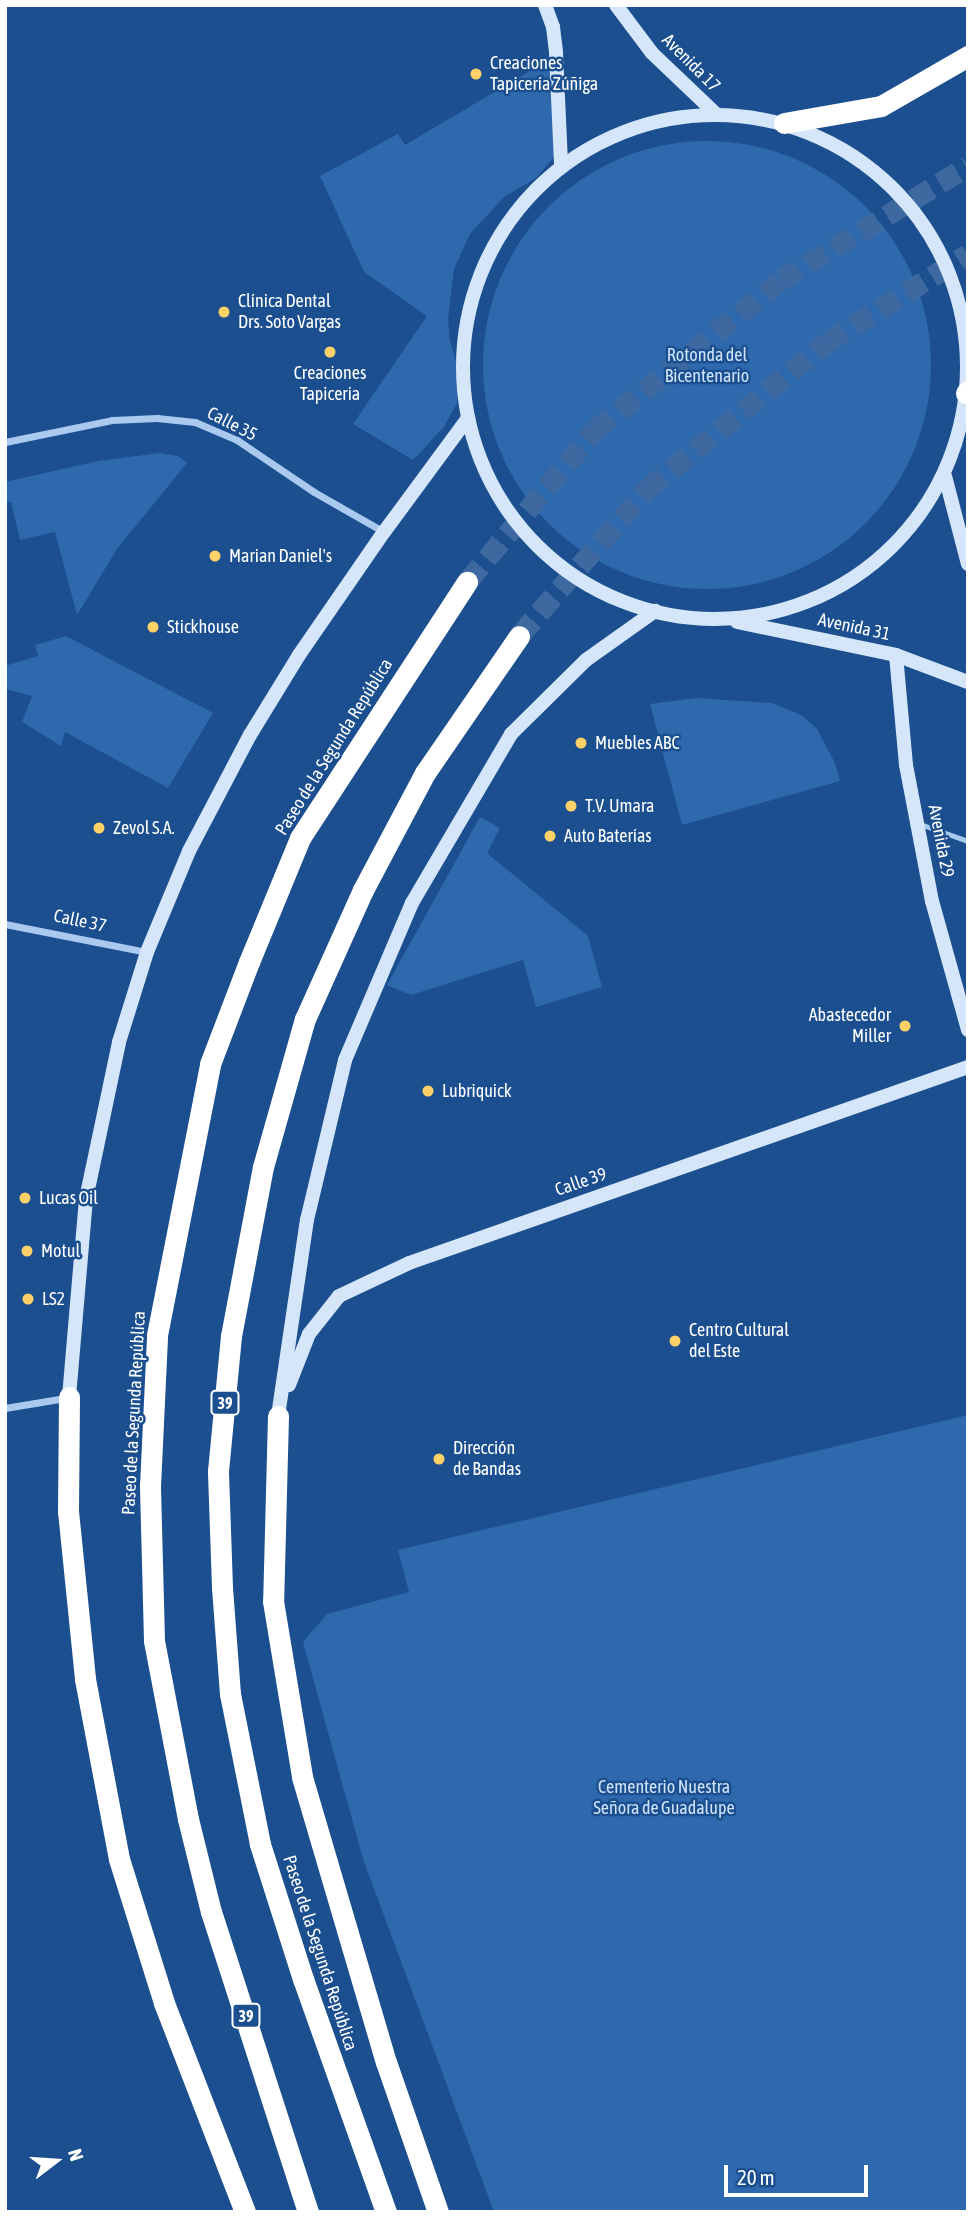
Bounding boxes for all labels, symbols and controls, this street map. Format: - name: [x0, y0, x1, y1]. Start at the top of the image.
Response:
- street label: Avenida 17: [657, 29, 725, 97]
- place label: Creaciones Tapicería Zúñiga: [490, 53, 598, 96]
- marker: Creaciones Tapicería Zúñiga: [468, 66, 484, 82]
- place label: Clínica Dental Drs. Soto Vargas: [238, 291, 341, 334]
- marker: Clínica Dental Drs. Soto Vargas: [216, 304, 232, 320]
- marker: Creaciones Tapiceria: [322, 344, 338, 360]
- park label: Rotonda del Bicentenario: [665, 345, 749, 388]
- place label: Creaciones Tapiceria: [294, 363, 366, 406]
- street label: Calle 35: [203, 402, 261, 446]
- place label: Marian Daniel's: [229, 545, 332, 567]
- marker: Marian Daniel's: [207, 548, 223, 564]
- street label: Avenida 31: [816, 609, 892, 645]
- place label: Stickhouse: [167, 616, 239, 638]
- marker: Stickhouse: [145, 619, 161, 635]
- street label: Paseo de la Segunda República: [271, 655, 397, 839]
- place label: Muebles ABC: [595, 732, 679, 754]
- marker: Muebles ABC: [573, 735, 589, 751]
- place label: T.V. Umara: [585, 795, 654, 817]
- marker: T.V. Umara: [563, 798, 579, 814]
- street label: Avenida 29: [923, 803, 959, 879]
- place label: Zevol S.A.: [113, 817, 175, 839]
- marker: Zevol S.A.: [91, 820, 107, 836]
- place label: Auto Baterías: [564, 825, 652, 847]
- marker: Auto Baterías: [542, 828, 558, 844]
- street label: Calle 37: [52, 905, 108, 937]
- place label: Abastecedor Miller: [809, 1005, 891, 1048]
- marker: Abastecedor Miller: [897, 1018, 913, 1034]
- place label: Lubriquick: [442, 1080, 512, 1102]
- marker: Lubriquick: [420, 1083, 436, 1099]
- street label: Calle 39: [552, 1163, 610, 1201]
- place label: Lucas Oil: [39, 1187, 98, 1209]
- marker: Lucas Oil: [17, 1190, 33, 1206]
- place label: Motul: [41, 1240, 80, 1262]
- marker: Motul: [19, 1243, 35, 1259]
- place label: LS2: [42, 1288, 65, 1310]
- marker: LS2: [20, 1291, 36, 1307]
- street label: Paseo de la Segunda República: [118, 1311, 150, 1515]
- place label: Centro Cultural del Este: [689, 1320, 789, 1362]
- marker: Centro Cultural del Este: [667, 1333, 683, 1349]
- road number: 39: [209, 1390, 241, 1415]
- place label: Dirección de Bandas: [453, 1438, 521, 1480]
- marker: Dirección de Bandas: [431, 1451, 447, 1467]
- park label: Cementerio Nuestra Señora de Guadalupe: [593, 1777, 735, 1820]
- street label: Paseo de la Segunda República: [278, 1853, 362, 2053]
- road number: 39: [230, 2004, 262, 2028]
- north arrow: [21, 2126, 91, 2196]
- text: N: [64, 2146, 88, 2163]
- scale bar: [728, 2150, 872, 2194]
- text: 20 m: [737, 2165, 775, 2189]

